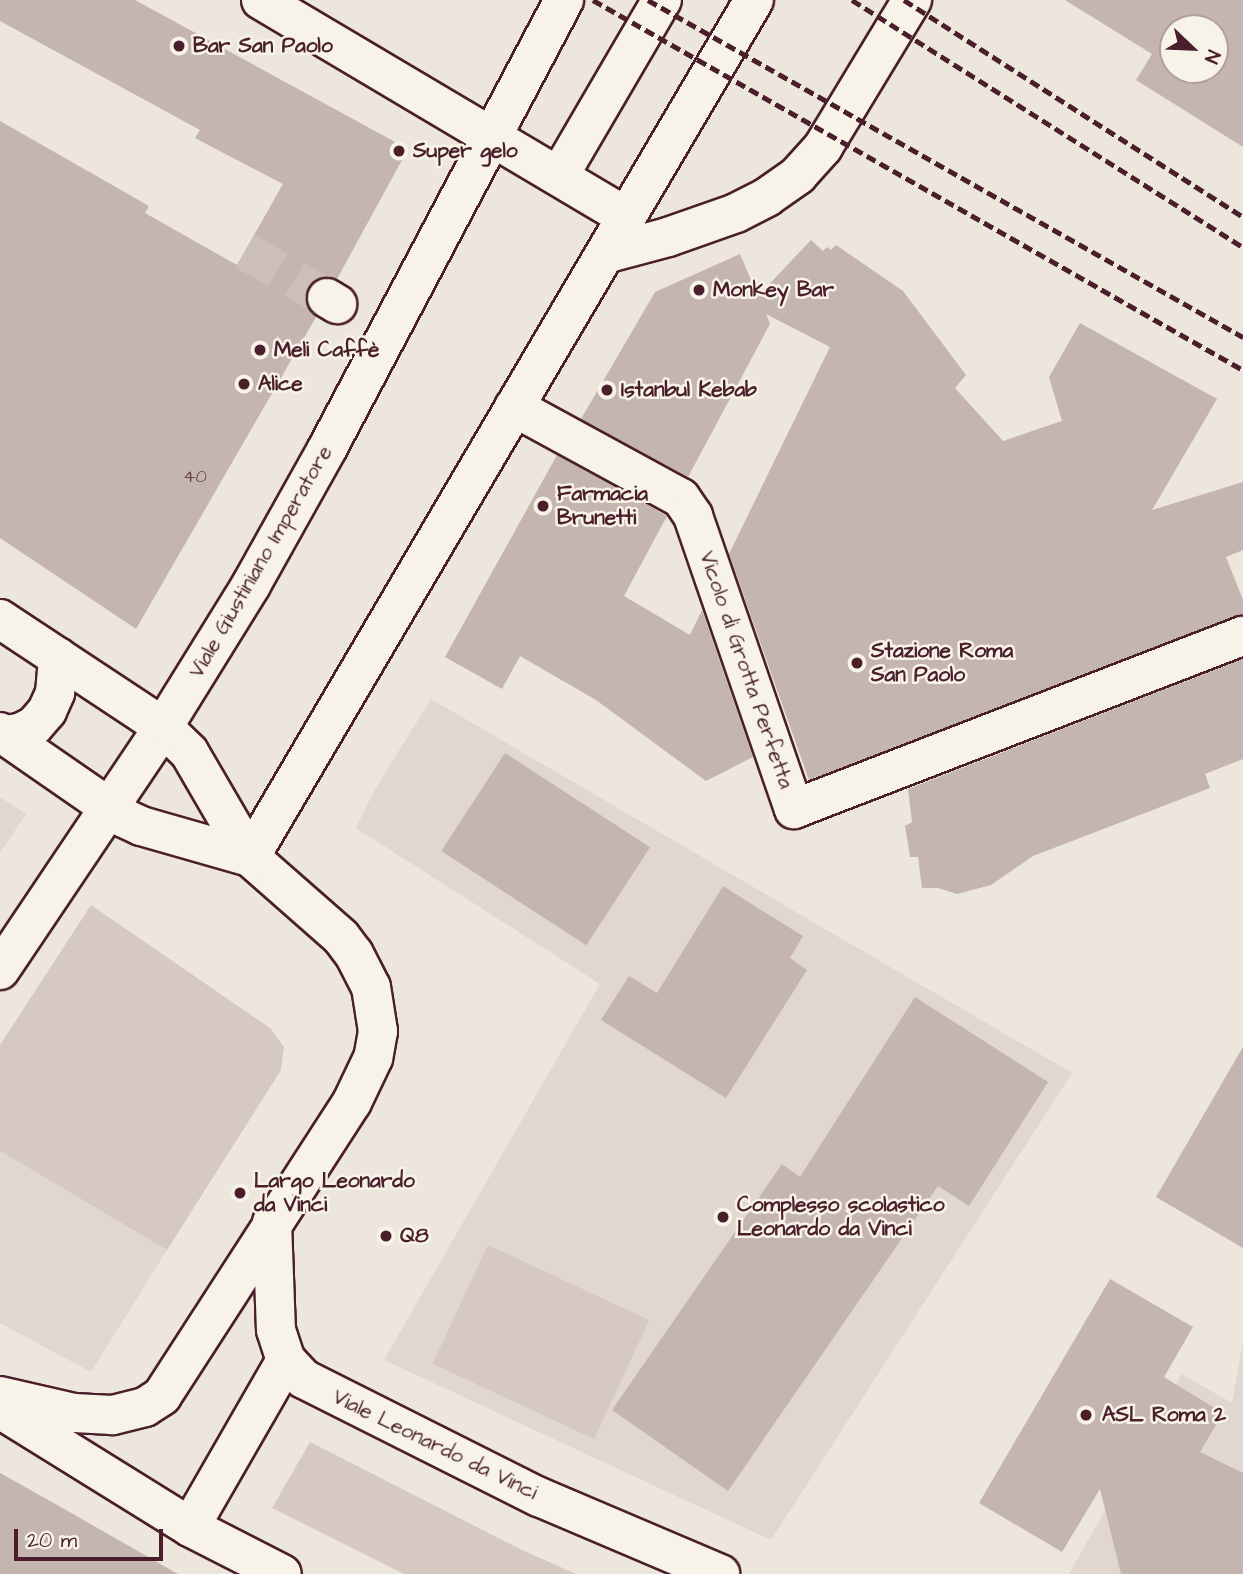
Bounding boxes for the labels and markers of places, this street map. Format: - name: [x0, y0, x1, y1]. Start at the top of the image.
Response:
- place label: Bar San Paolo: [193, 33, 333, 59]
- marker: Bar San Paolo: [171, 38, 187, 54]
- place label: Super gelo: [413, 138, 518, 164]
- marker: Super gelo: [391, 143, 407, 159]
- place label: Monkey Bar: [713, 277, 834, 303]
- marker: Monkey Bar: [691, 282, 707, 298]
- place label: Meli Caffè: [274, 337, 379, 363]
- marker: Meli Caffè: [252, 342, 268, 358]
- place label: Alice: [258, 371, 303, 397]
- marker: Alice: [236, 376, 252, 392]
- place label: Istanbul Kebab: [621, 377, 757, 403]
- marker: Istanbul Kebab: [599, 382, 615, 398]
- place label: Farmacia Brunetti: [557, 481, 648, 531]
- marker: Farmacia Brunetti: [535, 498, 551, 514]
- place label: Stazione Roma San Paolo: [871, 638, 1013, 688]
- marker: Stazione Roma San Paolo: [849, 655, 865, 671]
- place label: Largo Leonardo da Vinci: [254, 1168, 415, 1218]
- marker: Largo Leonardo da Vinci: [232, 1185, 248, 1201]
- place label: Complesso scolastico Leonardo da Vinci: [737, 1192, 945, 1242]
- marker: Complesso scolastico Leonardo da Vinci: [715, 1209, 731, 1225]
- place label: Q8: [400, 1223, 429, 1249]
- marker: Q8: [378, 1228, 394, 1244]
- place label: ASL Roma 2: [1102, 1402, 1226, 1428]
- marker: ASL Roma 2: [1076, 1405, 1096, 1425]

